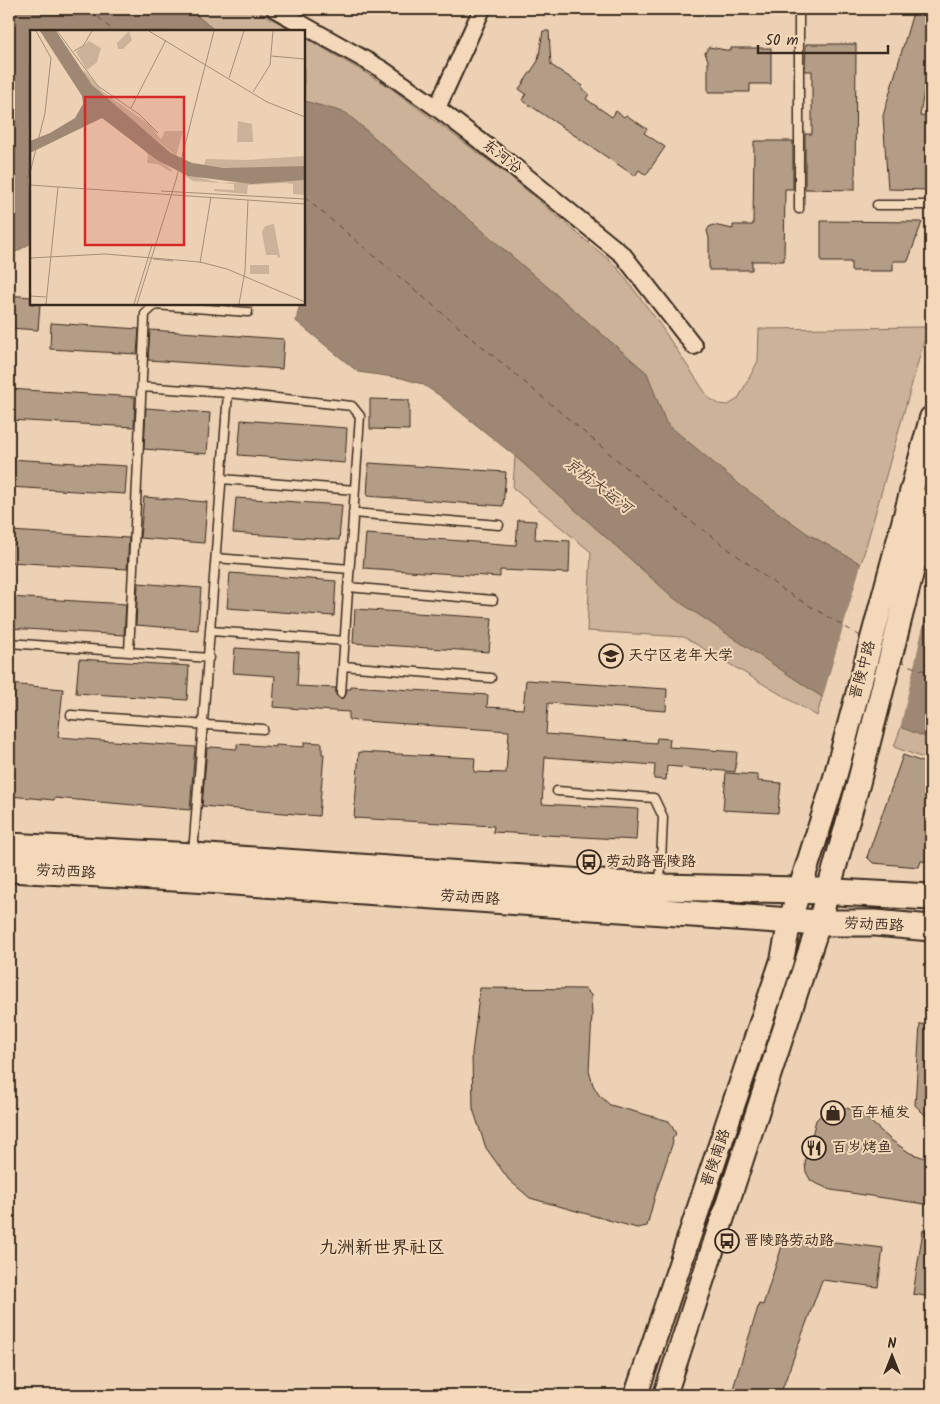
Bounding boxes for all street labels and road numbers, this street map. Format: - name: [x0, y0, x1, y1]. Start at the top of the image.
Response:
- street label: 东河沿: [477, 134, 527, 180]
- street label: 晋陵中路: [844, 638, 882, 702]
- street label: 劳动西路: [35, 858, 97, 886]
- street label: 劳动西路: [439, 884, 501, 912]
- street label: 劳动西路: [843, 911, 905, 939]
- street label: 晋陵南路: [695, 1126, 737, 1190]

